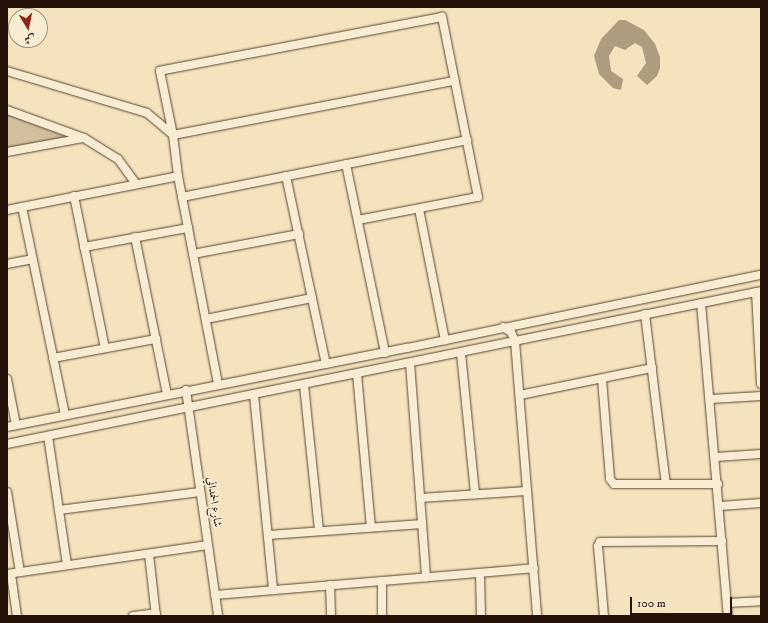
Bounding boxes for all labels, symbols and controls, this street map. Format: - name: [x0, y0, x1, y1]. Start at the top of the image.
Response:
- north arrow: [8, 8, 48, 48]
- text: ش: [23, 31, 37, 47]
- street label: شارع الحمداني: [203, 476, 225, 528]
- scale bar: [632, 589, 734, 615]
- text: 100 m: [637, 596, 666, 611]

